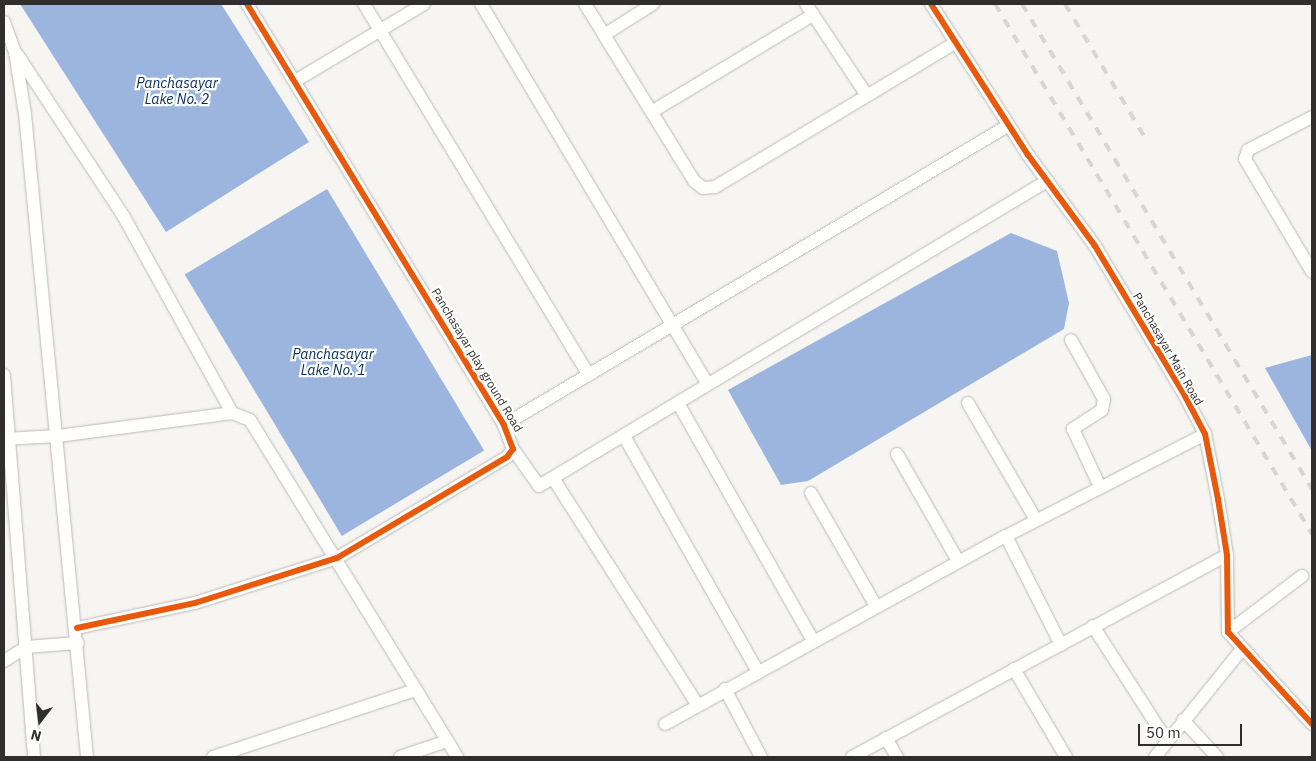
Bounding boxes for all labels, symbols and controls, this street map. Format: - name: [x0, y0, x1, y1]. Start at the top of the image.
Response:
- water label: Panchasayar Lake No. 2: [136, 75, 218, 108]
- street label: Panchasayar play ground Road: [428, 286, 526, 434]
- street label: Panchasayar Main Road: [1130, 290, 1206, 408]
- water label: Panchasayar Lake No. 1: [292, 346, 374, 378]
- north arrow: [15, 696, 65, 746]
- scale bar: [1141, 714, 1245, 746]
- text: 50 m: [1146, 723, 1181, 742]
- text: N: [29, 725, 43, 745]

